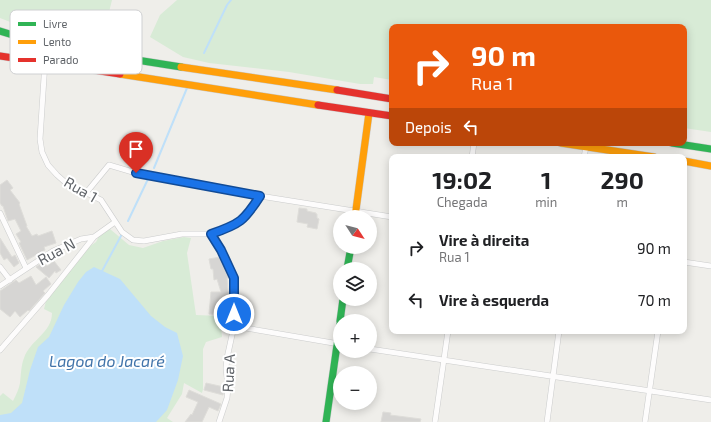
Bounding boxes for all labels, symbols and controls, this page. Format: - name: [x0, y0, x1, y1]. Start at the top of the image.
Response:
- legend: [10, 10, 142, 74]
- text: Livre: [43, 17, 67, 30]
- text: Lento: [43, 35, 71, 48]
- text: 90 m: [471, 38, 536, 72]
- icon: right: [405, 40, 457, 92]
- text: Parado: [43, 53, 79, 66]
- text: Rua 1: [471, 72, 513, 94]
- icon: left: [460, 116, 482, 138]
- text: Depois: [405, 118, 452, 136]
- pin: [119, 132, 153, 173]
- icon: arrive: [125, 138, 147, 160]
- text: 19:02: [432, 165, 492, 194]
- text: 1: [541, 165, 551, 194]
- text: 290: [601, 165, 644, 194]
- street label: Rua 1: [61, 172, 101, 206]
- text: Chegada: [437, 194, 488, 210]
- text: min: [535, 194, 557, 210]
- text: m: [616, 194, 628, 210]
- north arrow: [333, 210, 377, 254]
- map controls: [333, 210, 377, 410]
- text: Vire à direita: [439, 231, 529, 249]
- street label: Rua N: [34, 234, 78, 268]
- icon: right: [405, 237, 427, 259]
- text: 90 m: [637, 239, 671, 257]
- text: Rua 1: [439, 249, 470, 265]
- button: layers: [333, 262, 377, 306]
- icon: left: [405, 289, 427, 311]
- text: Vire à esquerda: [439, 291, 549, 309]
- text: 70 m: [638, 291, 671, 309]
- position arrow: [213, 293, 255, 335]
- button: +: [333, 314, 377, 358]
- water label: Lagoa do Jacaré: [49, 351, 165, 370]
- street label: Rua A: [218, 353, 238, 393]
- button: −: [333, 366, 377, 410]

